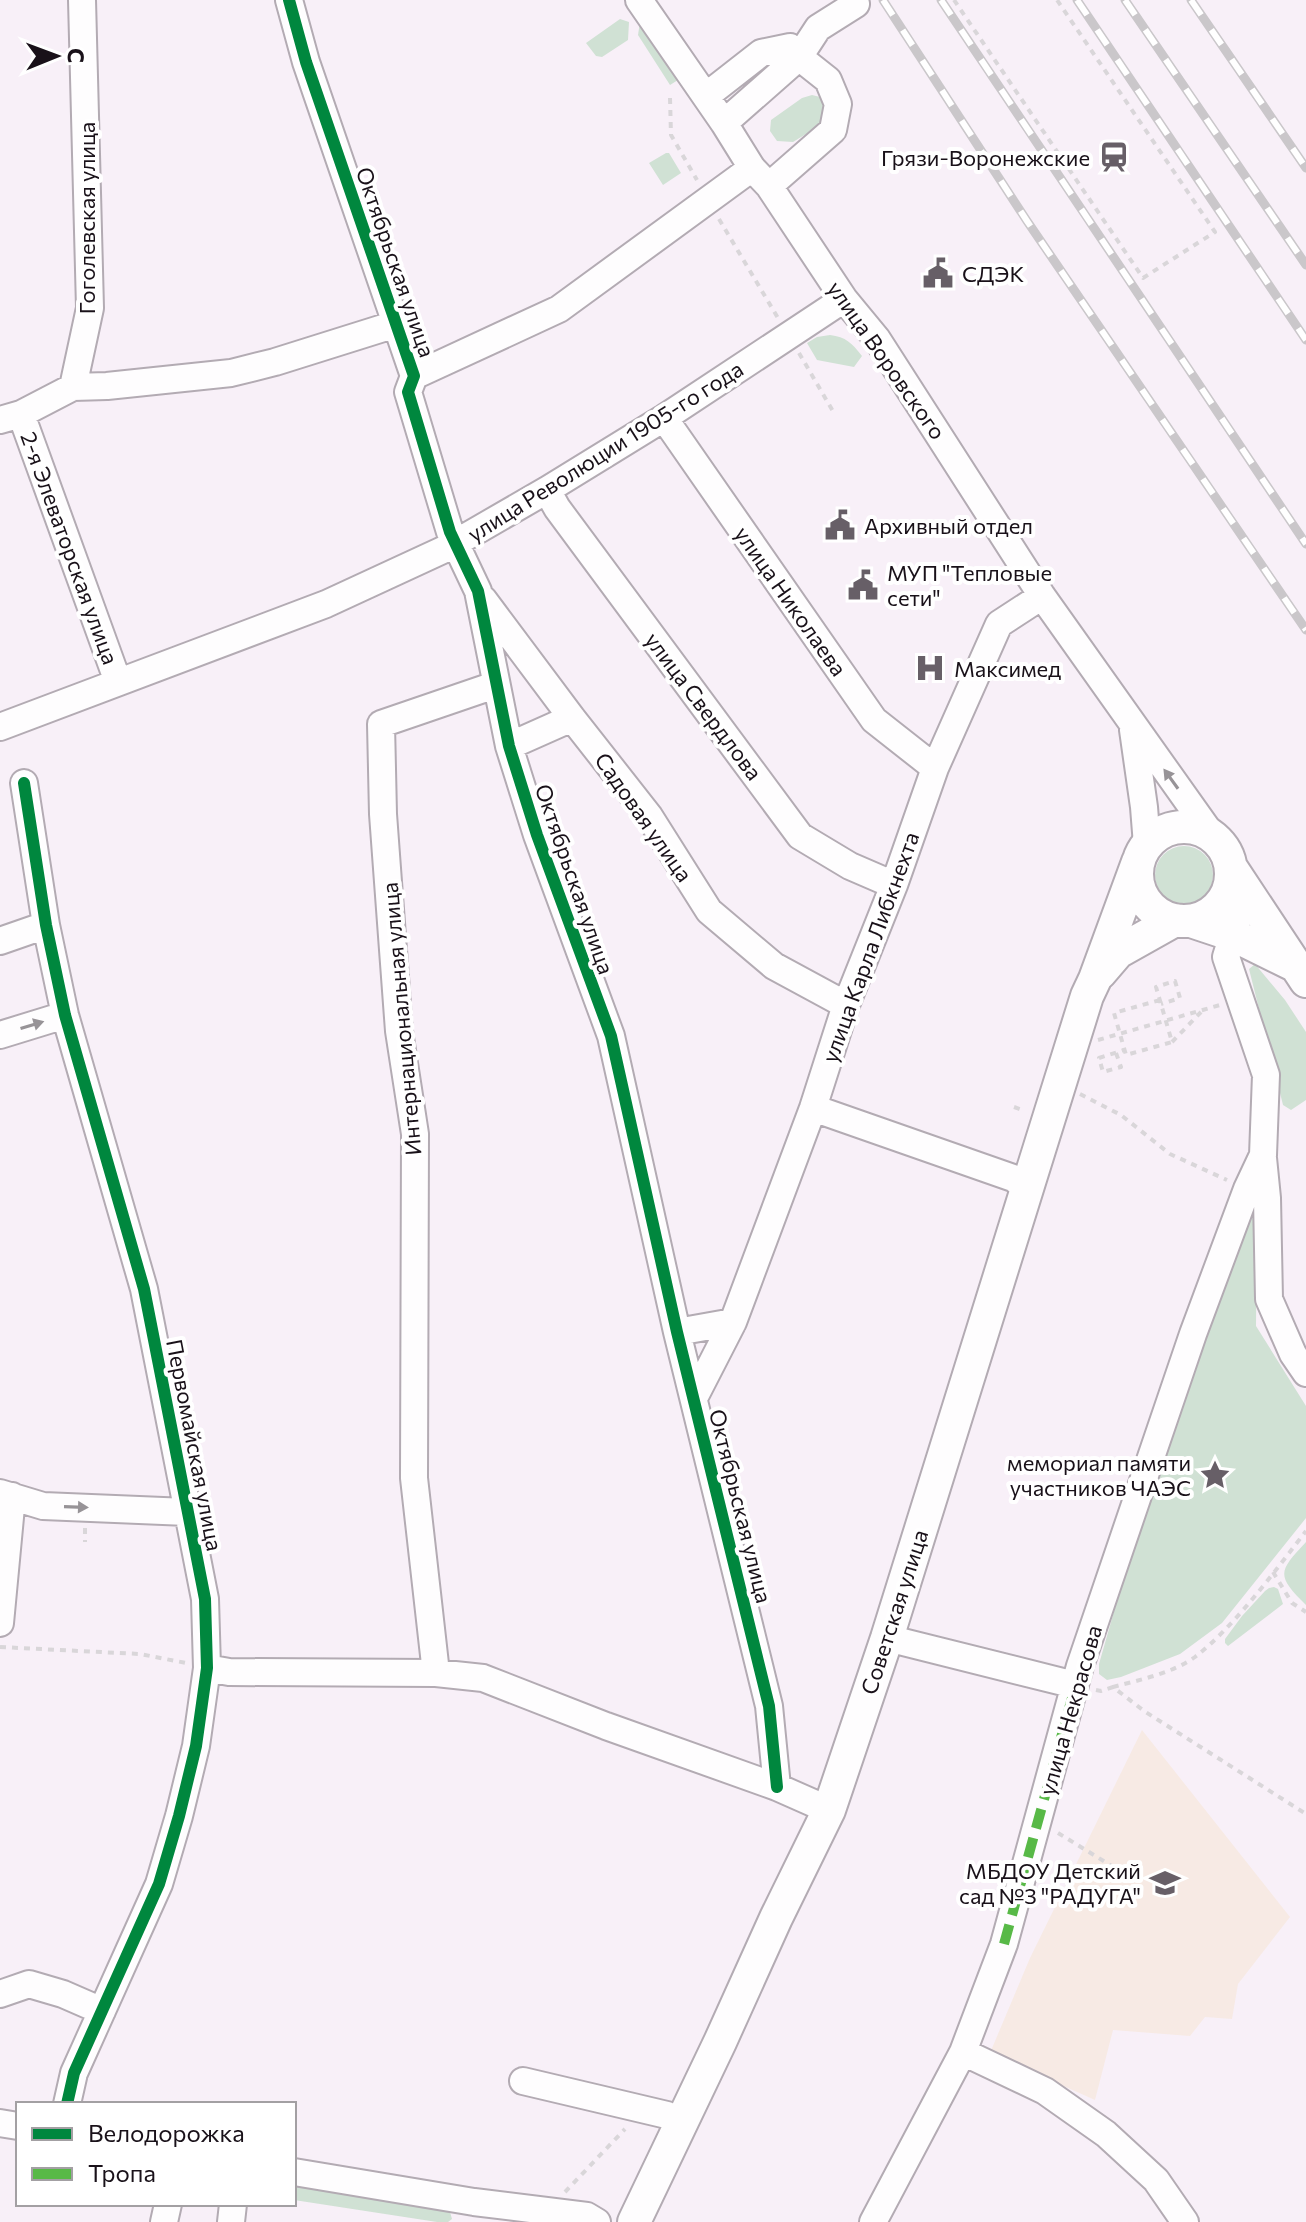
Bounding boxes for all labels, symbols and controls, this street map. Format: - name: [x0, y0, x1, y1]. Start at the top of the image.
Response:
- north arrow: [16, 16, 96, 96]
- text: С: [63, 48, 90, 63]
- street label: Гоголевская улица: [73, 122, 100, 314]
- station icon: Грязи-Воронежские: [1097, 140, 1131, 174]
- place label: Грязи-Воронежские: [881, 144, 1090, 171]
- street label: Октябрьская улица: [351, 163, 441, 361]
- public building icon: СДЭК: [921, 256, 955, 290]
- place label: СДЭК: [962, 260, 1024, 287]
- street label: улица Воровского: [822, 276, 952, 444]
- street label: улица Революции 1905-го года: [462, 355, 748, 547]
- street label: 2-я Элеваторская улица: [15, 428, 125, 668]
- public building icon: Архивный отдел: [823, 508, 857, 542]
- place label: Архивный отдел: [864, 512, 1033, 539]
- street label: улица Николаева: [729, 521, 853, 681]
- place label: МУП "Тепловые сети": [887, 559, 1052, 611]
- public building icon: МУП "Тепловые сети": [846, 568, 880, 602]
- street label: улица Свердлова: [640, 627, 768, 785]
- hospital icon: Максимед: [913, 651, 947, 685]
- place label: Максимед: [954, 655, 1061, 682]
- street label: Садовая улица: [589, 747, 699, 887]
- one-way arrow: [1164, 768, 1179, 789]
- street label: Октябрьская улица: [530, 780, 620, 978]
- street label: улица Карла Либкнехта: [816, 828, 924, 1066]
- street label: Интернациональная улица: [376, 881, 426, 1157]
- one-way arrow: [21, 1019, 45, 1031]
- street label: Первомайская улица: [161, 1337, 229, 1553]
- street label: Октябрьская улица: [704, 1406, 778, 1606]
- place label: мемориал памяти участников ЧАЭС: [1007, 1449, 1191, 1501]
- place icon: мемориал памяти участников ЧАЭС: [1198, 1458, 1232, 1492]
- one-way arrow: [64, 1501, 89, 1514]
- street label: Советская улица: [855, 1526, 933, 1698]
- street label: улица Некрасова: [1033, 1622, 1107, 1798]
- place label: МБДОУ Детский сад №3 "РАДУГА": [959, 1857, 1141, 1909]
- school or university icon: МБДОУ Детский сад №3 "РАДУГА": [1148, 1866, 1182, 1900]
- legend: [16, 2102, 296, 2206]
- text: Велодорожка: [88, 2118, 245, 2147]
- text: Тропа: [88, 2158, 156, 2187]

